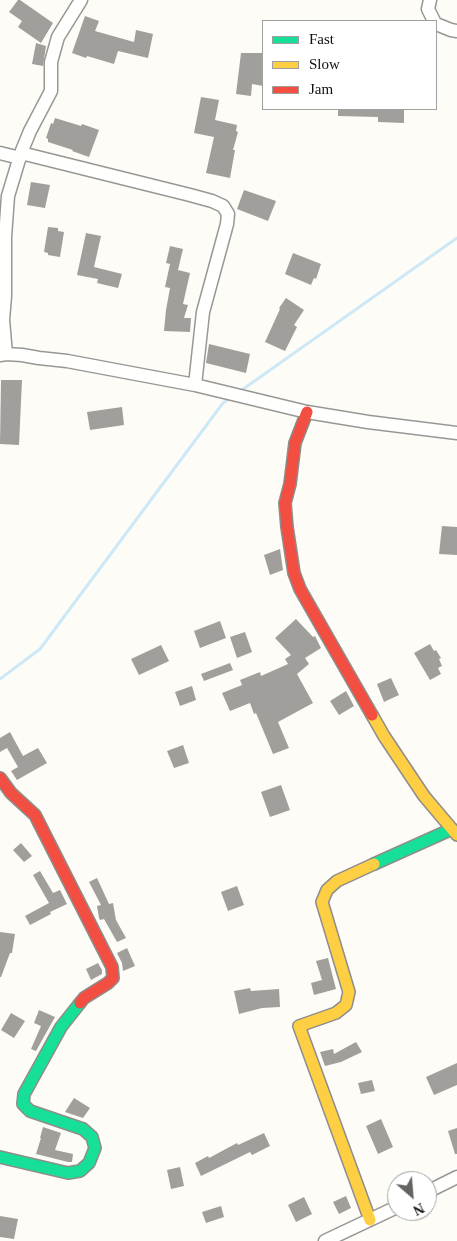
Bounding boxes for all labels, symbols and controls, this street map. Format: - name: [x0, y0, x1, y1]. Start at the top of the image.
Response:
- legend: [262, 20, 437, 110]
- text: Fast: [309, 31, 334, 47]
- text: Slow: [309, 56, 340, 72]
- text: Jam: [309, 81, 333, 97]
- north arrow: [387, 1171, 437, 1221]
- text: N: [411, 1200, 426, 1218]

